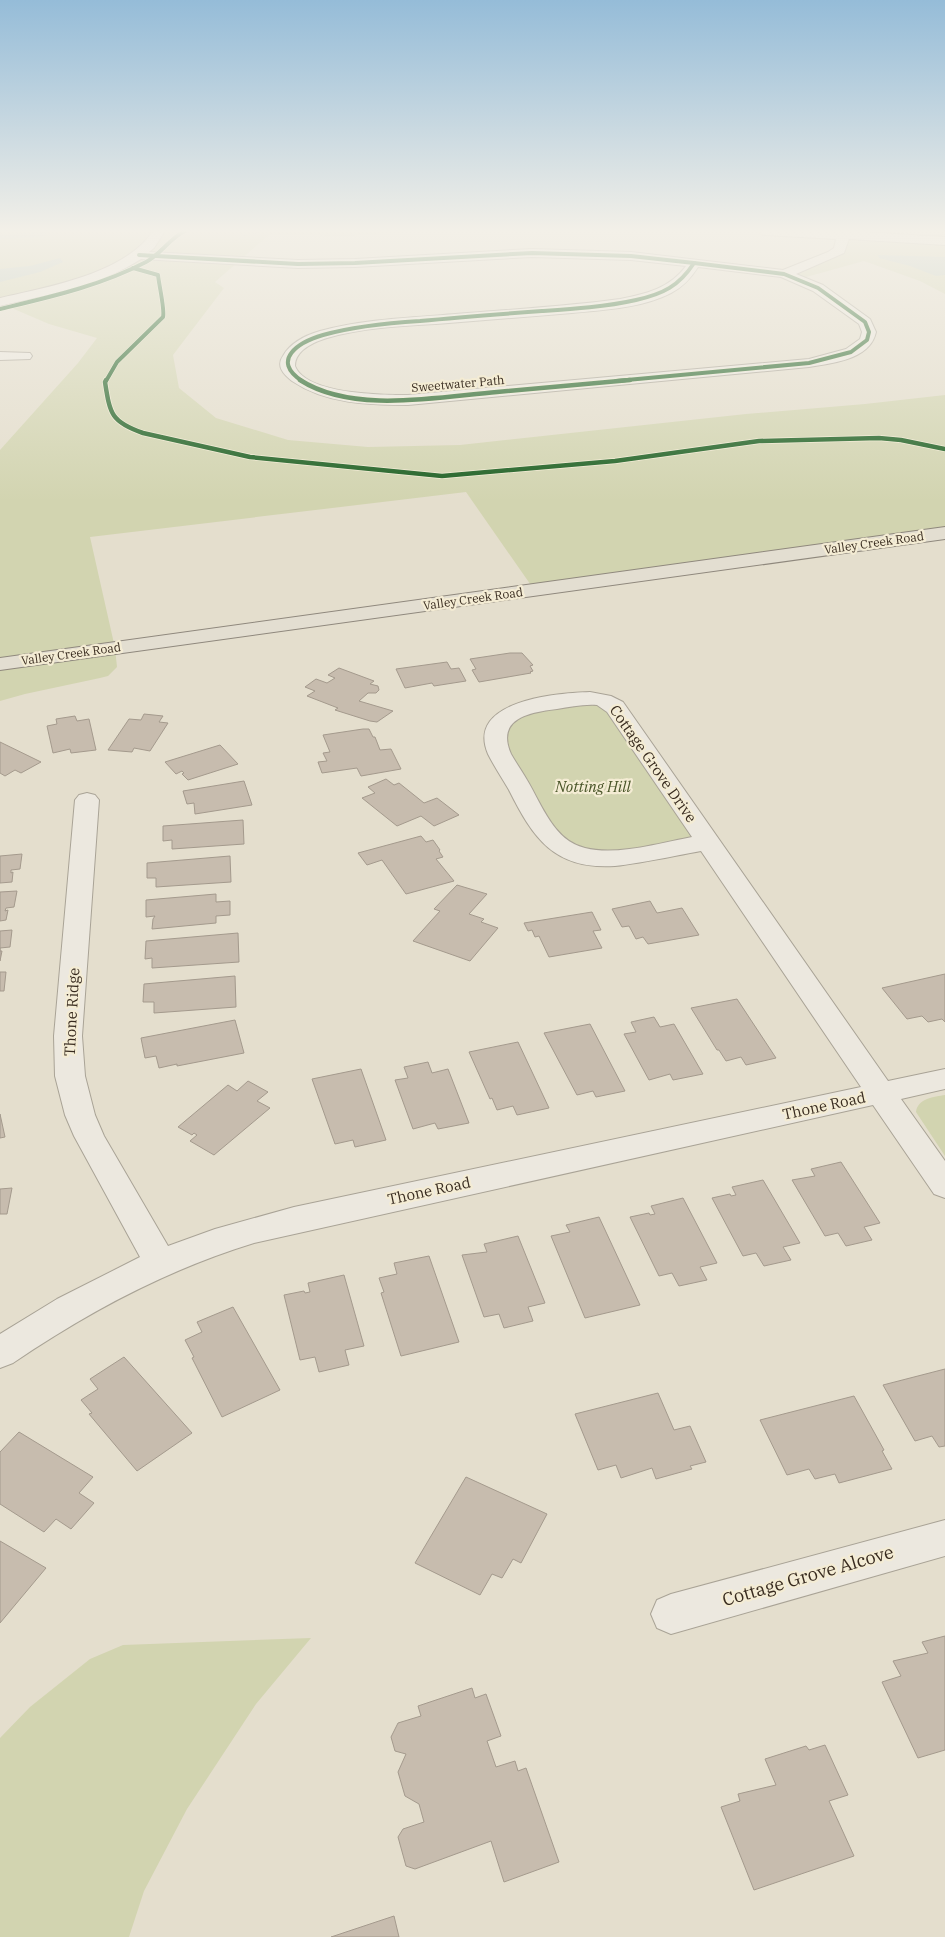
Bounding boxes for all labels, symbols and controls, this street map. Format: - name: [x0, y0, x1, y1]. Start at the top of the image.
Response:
- street label: Sweetwater Path: [411, 372, 506, 395]
- street label: Valley Creek Road: [823, 528, 925, 557]
- street label: Valley Creek Road: [422, 584, 524, 613]
- street label: Valley Creek Road: [20, 639, 122, 668]
- street label: Cottage Grove Drive: [606, 701, 701, 826]
- park label: Notting Hill: [554, 777, 632, 796]
- street label: Thone Ridge: [60, 967, 83, 1057]
- street label: Thone Road: [781, 1087, 867, 1124]
- street label: Thone Road: [386, 1172, 472, 1209]
- street label: Cottage Grove Alcove: [719, 1540, 896, 1611]

